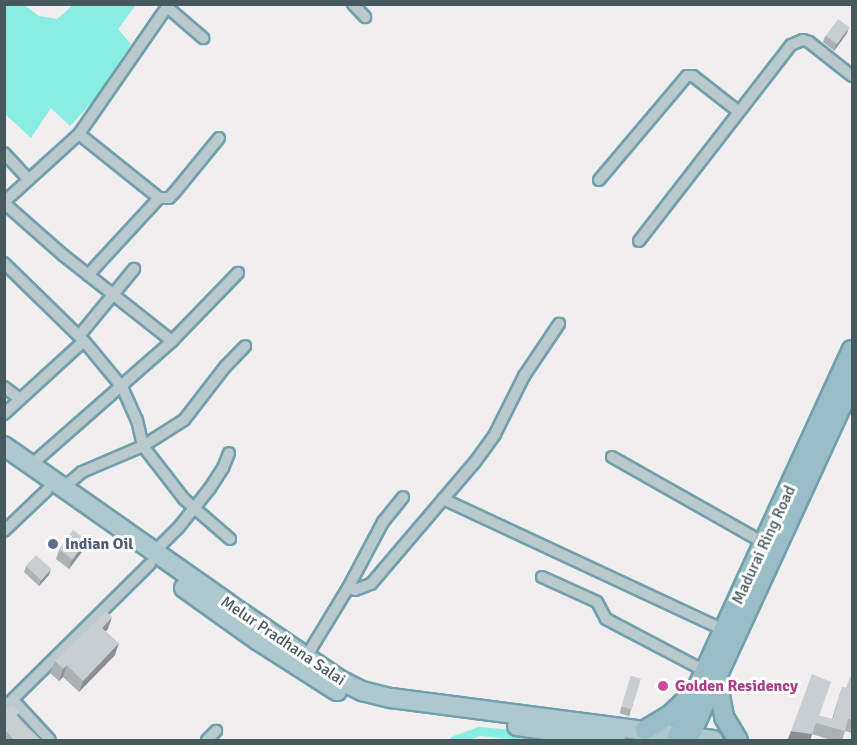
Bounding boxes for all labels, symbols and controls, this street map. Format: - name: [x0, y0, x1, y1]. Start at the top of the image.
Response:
- street label: Madurai Ring Road: [728, 483, 800, 607]
- place label: Indian Oil: [65, 534, 133, 554]
- marker: Indian Oil: [46, 537, 60, 551]
- street label: Melur Pradhana Salai: [217, 592, 349, 690]
- place label: Golden Residency: [675, 676, 798, 696]
- marker: Golden Residency: [656, 679, 670, 693]

